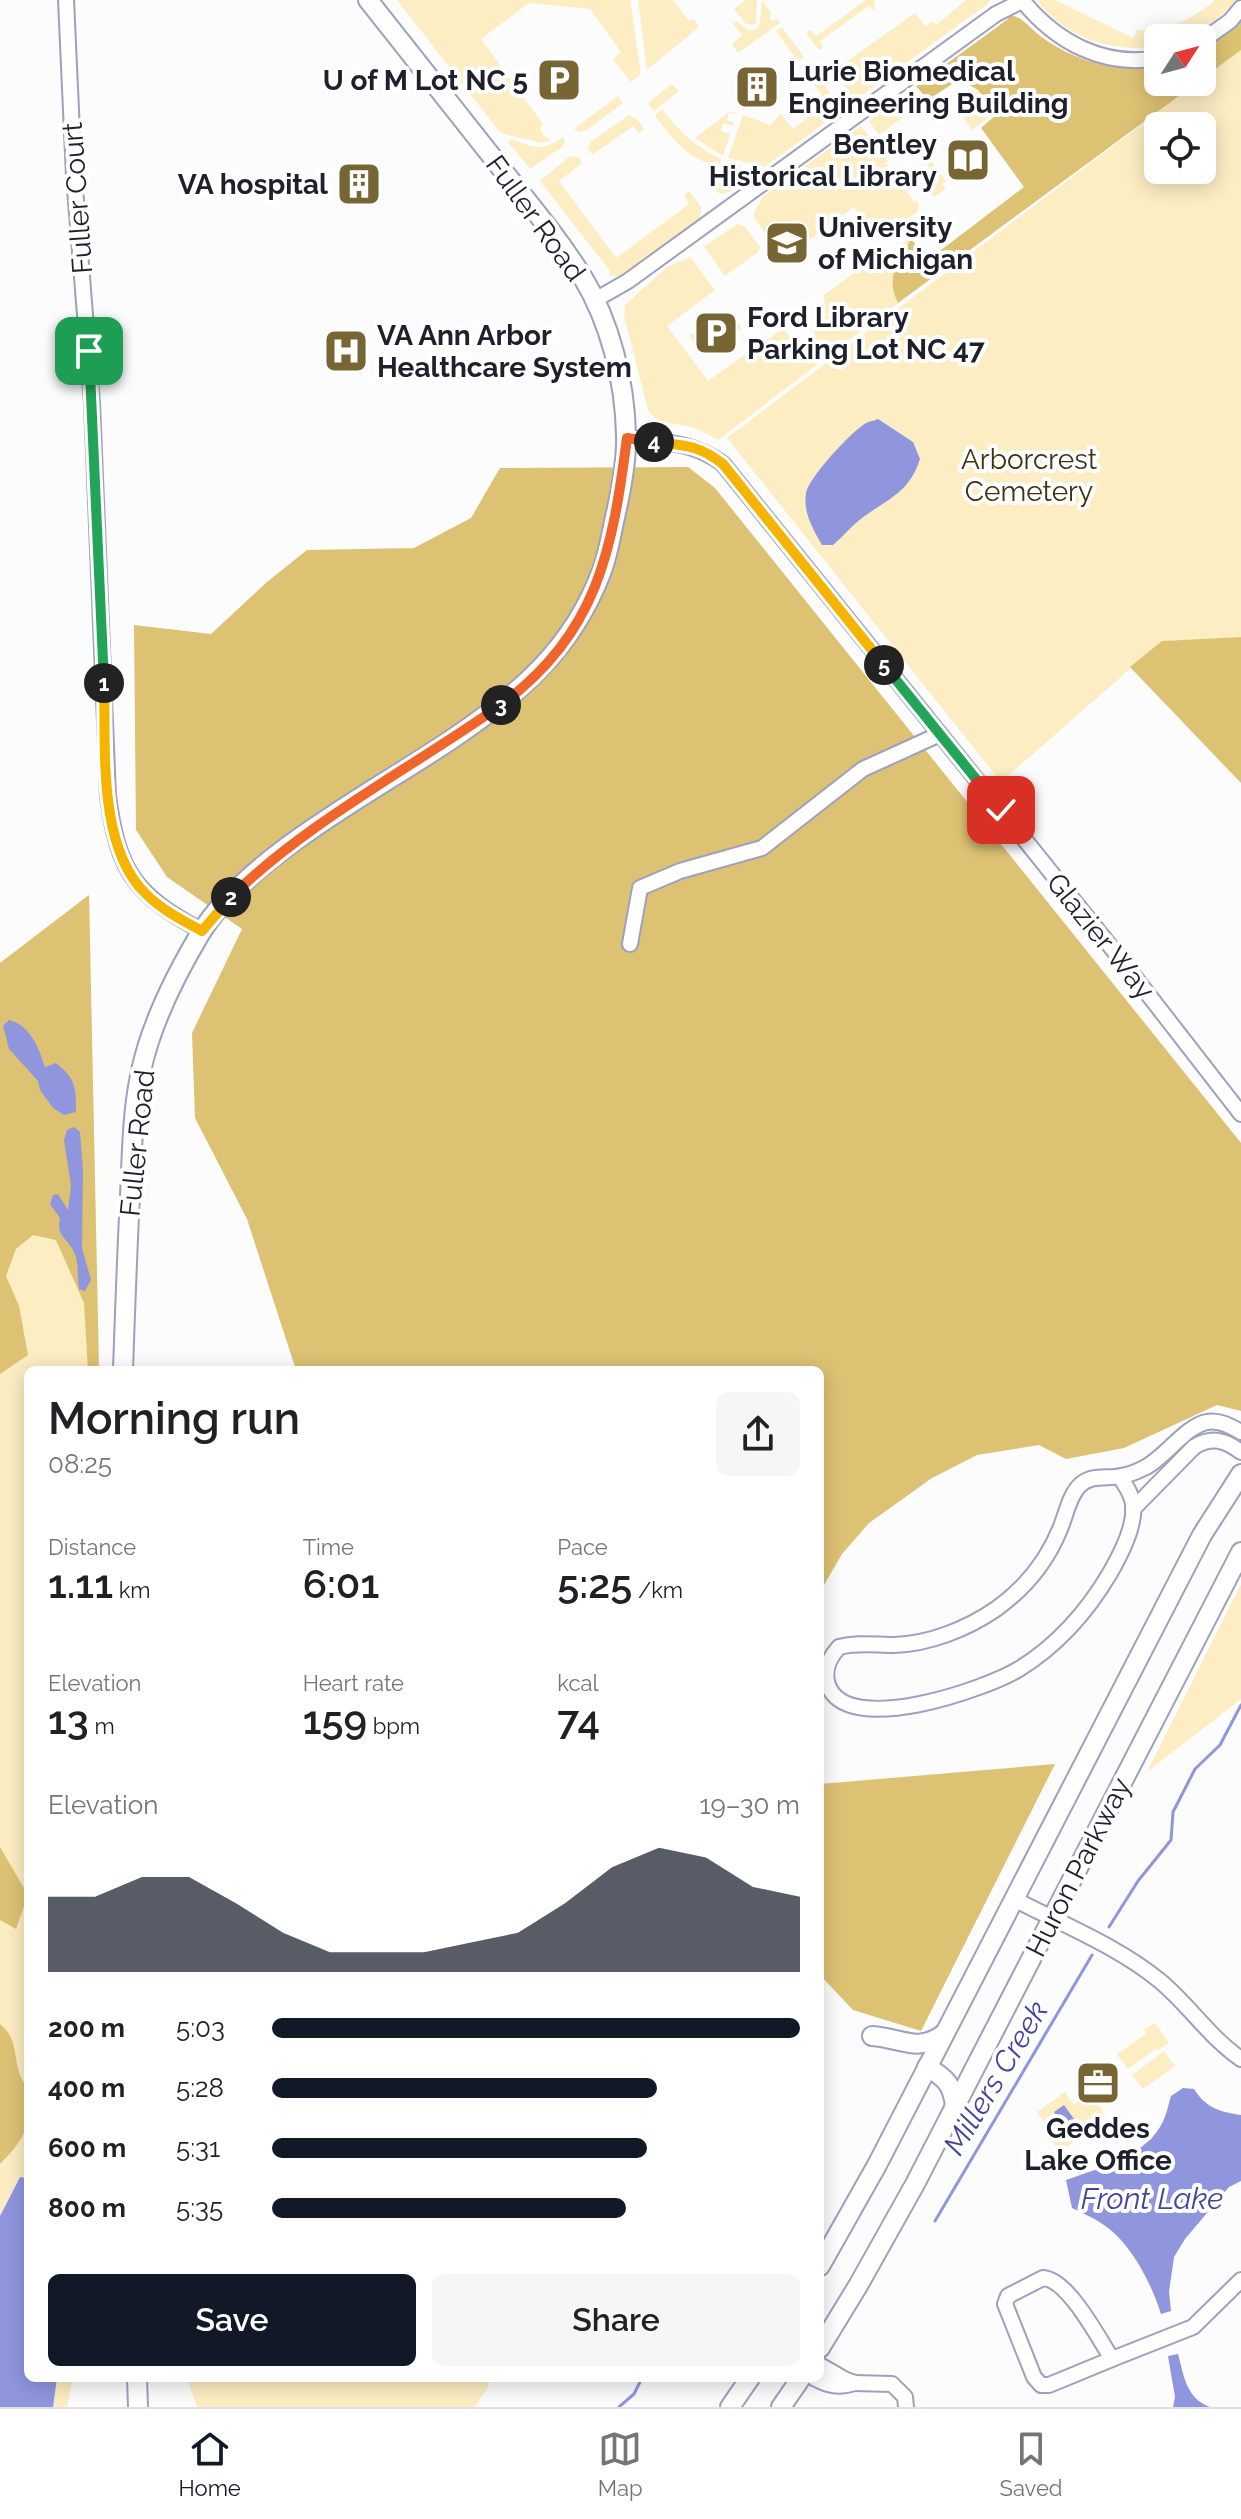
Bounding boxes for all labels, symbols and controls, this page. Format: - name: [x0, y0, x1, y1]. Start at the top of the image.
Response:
- north arrow: [1144, 24, 1216, 96]
- map controls: [1144, 24, 1216, 184]
- place label: Lurie Biomedical Engineering Building: [788, 55, 1069, 120]
- parking icon: U of M Lot NC 5: [535, 56, 583, 104]
- building icon: Lurie Biomedical Engineering Building: [733, 63, 781, 111]
- place label: U of M Lot NC 5: [323, 64, 528, 97]
- button: locate: [1144, 112, 1216, 184]
- street label: Fuller Court: [56, 120, 99, 275]
- place label: Bentley Historical Library: [709, 128, 938, 193]
- library icon: Bentley Historical Library: [944, 136, 992, 184]
- street label: Fuller Road: [479, 149, 592, 288]
- building icon: VA hospital: [335, 160, 383, 208]
- place label: VA hospital: [178, 168, 328, 201]
- place label: University of Michigan: [818, 211, 973, 276]
- school or university icon: University of Michigan: [763, 219, 811, 267]
- place label: Ford Library Parking Lot NC 47: [747, 301, 985, 366]
- parking icon: Ford Library Parking Lot NC 47: [692, 309, 740, 357]
- pin: [55, 317, 123, 385]
- place label: VA Ann Arbor Healthcare System: [377, 319, 632, 384]
- hospital icon: VA Ann Arbor Healthcare System: [322, 327, 370, 375]
- icon: arrive: [67, 329, 111, 373]
- pin: 4: [634, 422, 674, 462]
- text: 4: [648, 429, 660, 455]
- park label: Arborcrest Cemetery: [961, 443, 1098, 508]
- pin: 5: [864, 645, 904, 685]
- text: 5: [878, 652, 890, 678]
- pin: 1: [84, 663, 124, 703]
- text: 1: [99, 670, 109, 696]
- pin: 3: [481, 685, 521, 725]
- text: 3: [495, 692, 507, 718]
- pin: [967, 776, 1035, 844]
- icon: check: [979, 788, 1023, 832]
- street label: Glazier Way: [1040, 867, 1161, 1006]
- pin: 2: [211, 877, 251, 917]
- text: 2: [225, 884, 237, 910]
- street label: Fuller Road: [113, 1068, 162, 1218]
- button: share: [716, 1392, 800, 1476]
- text: Morning run: [48, 1393, 300, 1444]
- text: 08:25: [48, 1449, 112, 1479]
- text: Distance: [48, 1534, 136, 1560]
- text: Time: [303, 1534, 354, 1560]
- text: Pace: [557, 1534, 608, 1560]
- text: 1.11: [48, 1560, 113, 1607]
- text: 6:01: [303, 1560, 379, 1607]
- text: 5:25: [557, 1560, 632, 1607]
- text: km: [113, 1577, 151, 1603]
- text: /km: [632, 1577, 683, 1603]
- text: Elevation: [48, 1670, 141, 1696]
- text: Heart rate: [303, 1670, 404, 1696]
- text: kcal: [557, 1670, 598, 1696]
- text: 13: [48, 1696, 89, 1743]
- text: 159: [303, 1696, 367, 1743]
- text: 74: [557, 1696, 600, 1743]
- text: m: [89, 1713, 115, 1739]
- text: bpm: [367, 1713, 420, 1739]
- street label: Huron Parkway: [1019, 1772, 1138, 1962]
- text: Elevation: [48, 1790, 158, 1820]
- text: 19–30 m: [699, 1790, 800, 1820]
- water label: Millers Creek: [936, 1995, 1055, 2161]
- text: 200 m: [48, 2013, 125, 2043]
- text: 5:03: [176, 2013, 225, 2043]
- office icon: Geddes Lake Office: [1074, 2059, 1122, 2107]
- text: 400 m: [48, 2073, 125, 2103]
- text: 5:28: [176, 2073, 224, 2103]
- place label: Geddes Lake Office: [1024, 2112, 1172, 2177]
- text: 600 m: [48, 2133, 126, 2163]
- text: 5:31: [176, 2133, 220, 2163]
- water label: Front Lake: [1081, 2181, 1223, 2216]
- text: 800 m: [48, 2193, 126, 2223]
- text: 5:35: [176, 2193, 223, 2223]
- button: Save: [48, 2274, 416, 2366]
- button: Share: [432, 2274, 800, 2366]
- tab: Home: [179, 2427, 241, 2501]
- tab: Map: [598, 2427, 643, 2501]
- tab: Saved: [1000, 2427, 1062, 2501]

